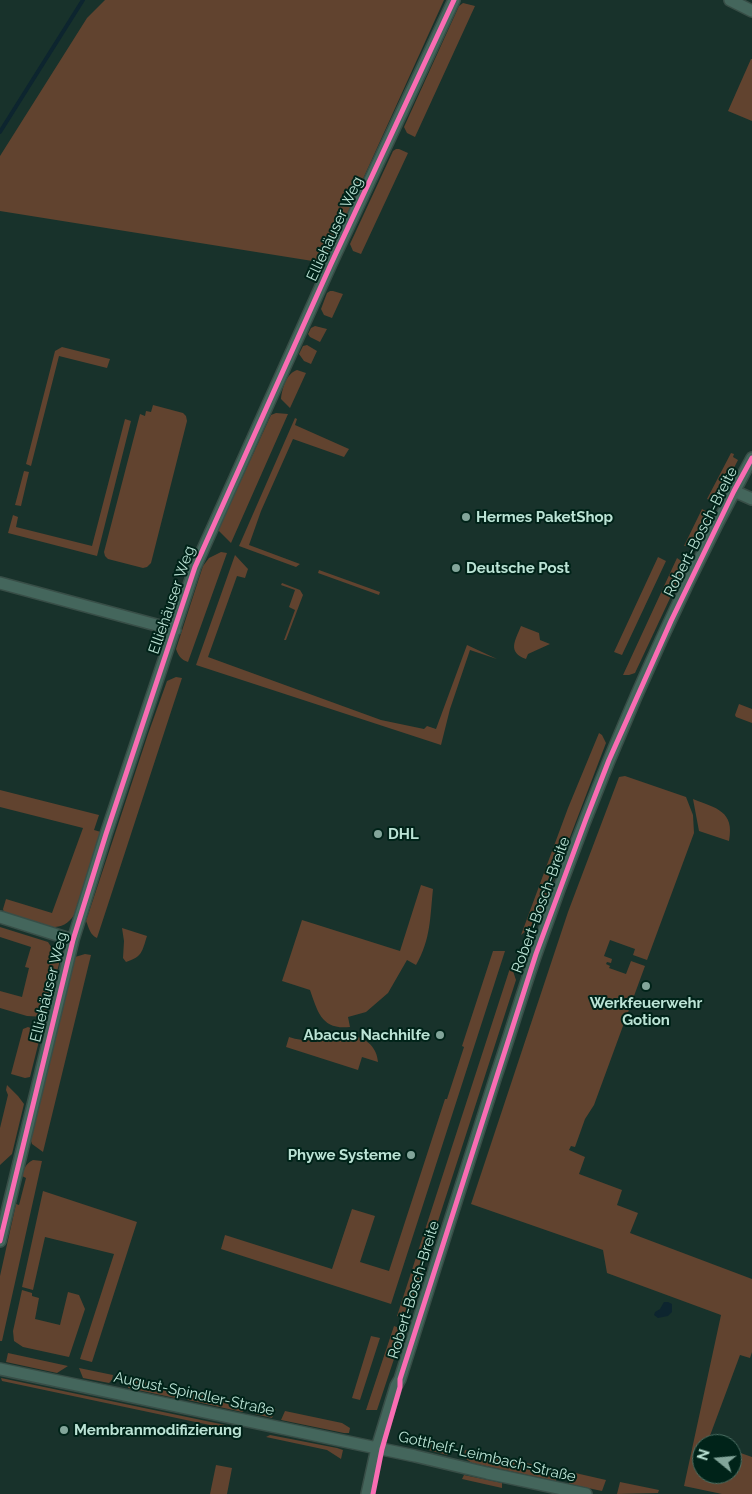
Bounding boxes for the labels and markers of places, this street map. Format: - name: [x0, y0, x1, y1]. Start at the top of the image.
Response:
- place label: Hermes PaketShop: [476, 508, 613, 526]
- marker: Hermes PaketShop: [460, 511, 472, 523]
- place label: Deutsche Post: [466, 559, 570, 577]
- marker: Deutsche Post: [450, 562, 462, 574]
- place label: DHL: [388, 825, 419, 843]
- marker: DHL: [372, 828, 384, 840]
- marker: Werkfeuerwehr Gotion: [640, 980, 652, 992]
- place label: Werkfeuerwehr Gotion: [590, 994, 702, 1029]
- place label: Abacus Nachhilfe: [304, 1026, 430, 1044]
- marker: Abacus Nachhilfe: [434, 1029, 446, 1041]
- place label: Phywe Systeme: [288, 1146, 401, 1164]
- marker: Phywe Systeme: [405, 1149, 417, 1161]
- place label: Membranmodifizierung: [74, 1421, 242, 1439]
- marker: Membranmodifizierung: [58, 1424, 70, 1436]

